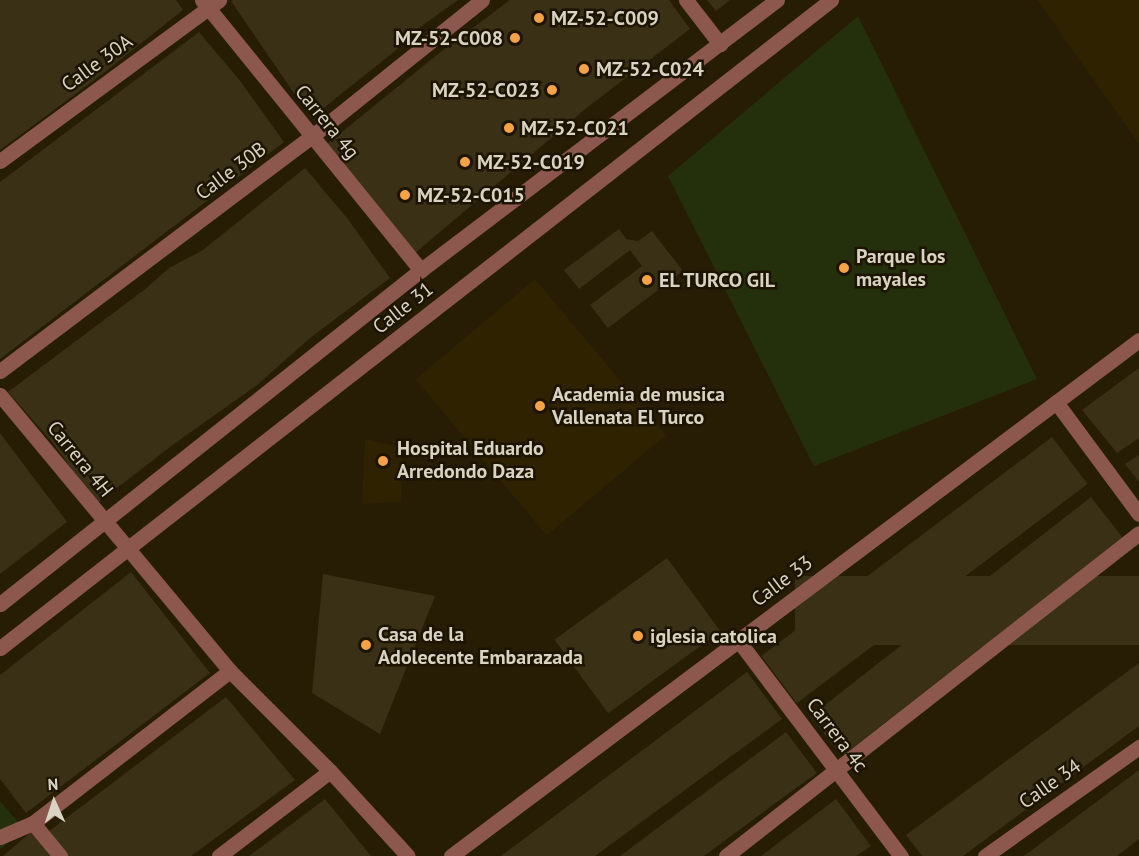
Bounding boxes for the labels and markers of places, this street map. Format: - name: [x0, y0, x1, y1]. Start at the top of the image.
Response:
- place label: MZ-52-C009: [551, 6, 659, 30]
- marker: MZ-52-C009: [532, 11, 546, 25]
- place label: MZ-52-C008: [395, 26, 503, 50]
- marker: MZ-52-C008: [508, 31, 522, 45]
- place label: MZ-52-C024: [596, 57, 704, 81]
- marker: MZ-52-C024: [577, 62, 591, 76]
- place label: MZ-52-C023: [432, 78, 540, 102]
- marker: MZ-52-C023: [545, 83, 559, 97]
- place label: MZ-52-C021: [521, 116, 629, 140]
- marker: MZ-52-C021: [502, 121, 516, 135]
- place label: MZ-52-C019: [477, 150, 585, 174]
- marker: MZ-52-C019: [458, 155, 472, 169]
- place label: MZ-52-C015: [417, 183, 525, 207]
- marker: MZ-52-C015: [398, 188, 412, 202]
- place label: Parque los mayales: [856, 244, 946, 291]
- marker: Parque los mayales: [837, 261, 851, 275]
- place label: EL TURCO GIL: [659, 268, 777, 292]
- marker: EL TURCO GIL: [640, 273, 654, 287]
- place label: Academia de musica Vallenata El Turco: [552, 382, 725, 429]
- marker: Academia de musica Vallenata El Turco: [533, 399, 547, 413]
- place label: Hospital Eduardo Arredondo Daza: [397, 437, 544, 484]
- marker: Hospital Eduardo Arredondo Daza: [374, 452, 392, 470]
- place label: Casa de la Adolecente Embarazada: [378, 622, 583, 669]
- place label: iglesia catolica: [650, 624, 777, 648]
- marker: iglesia catolica: [631, 629, 645, 643]
- marker: Casa de la Adolecente Embarazada: [359, 638, 373, 652]

